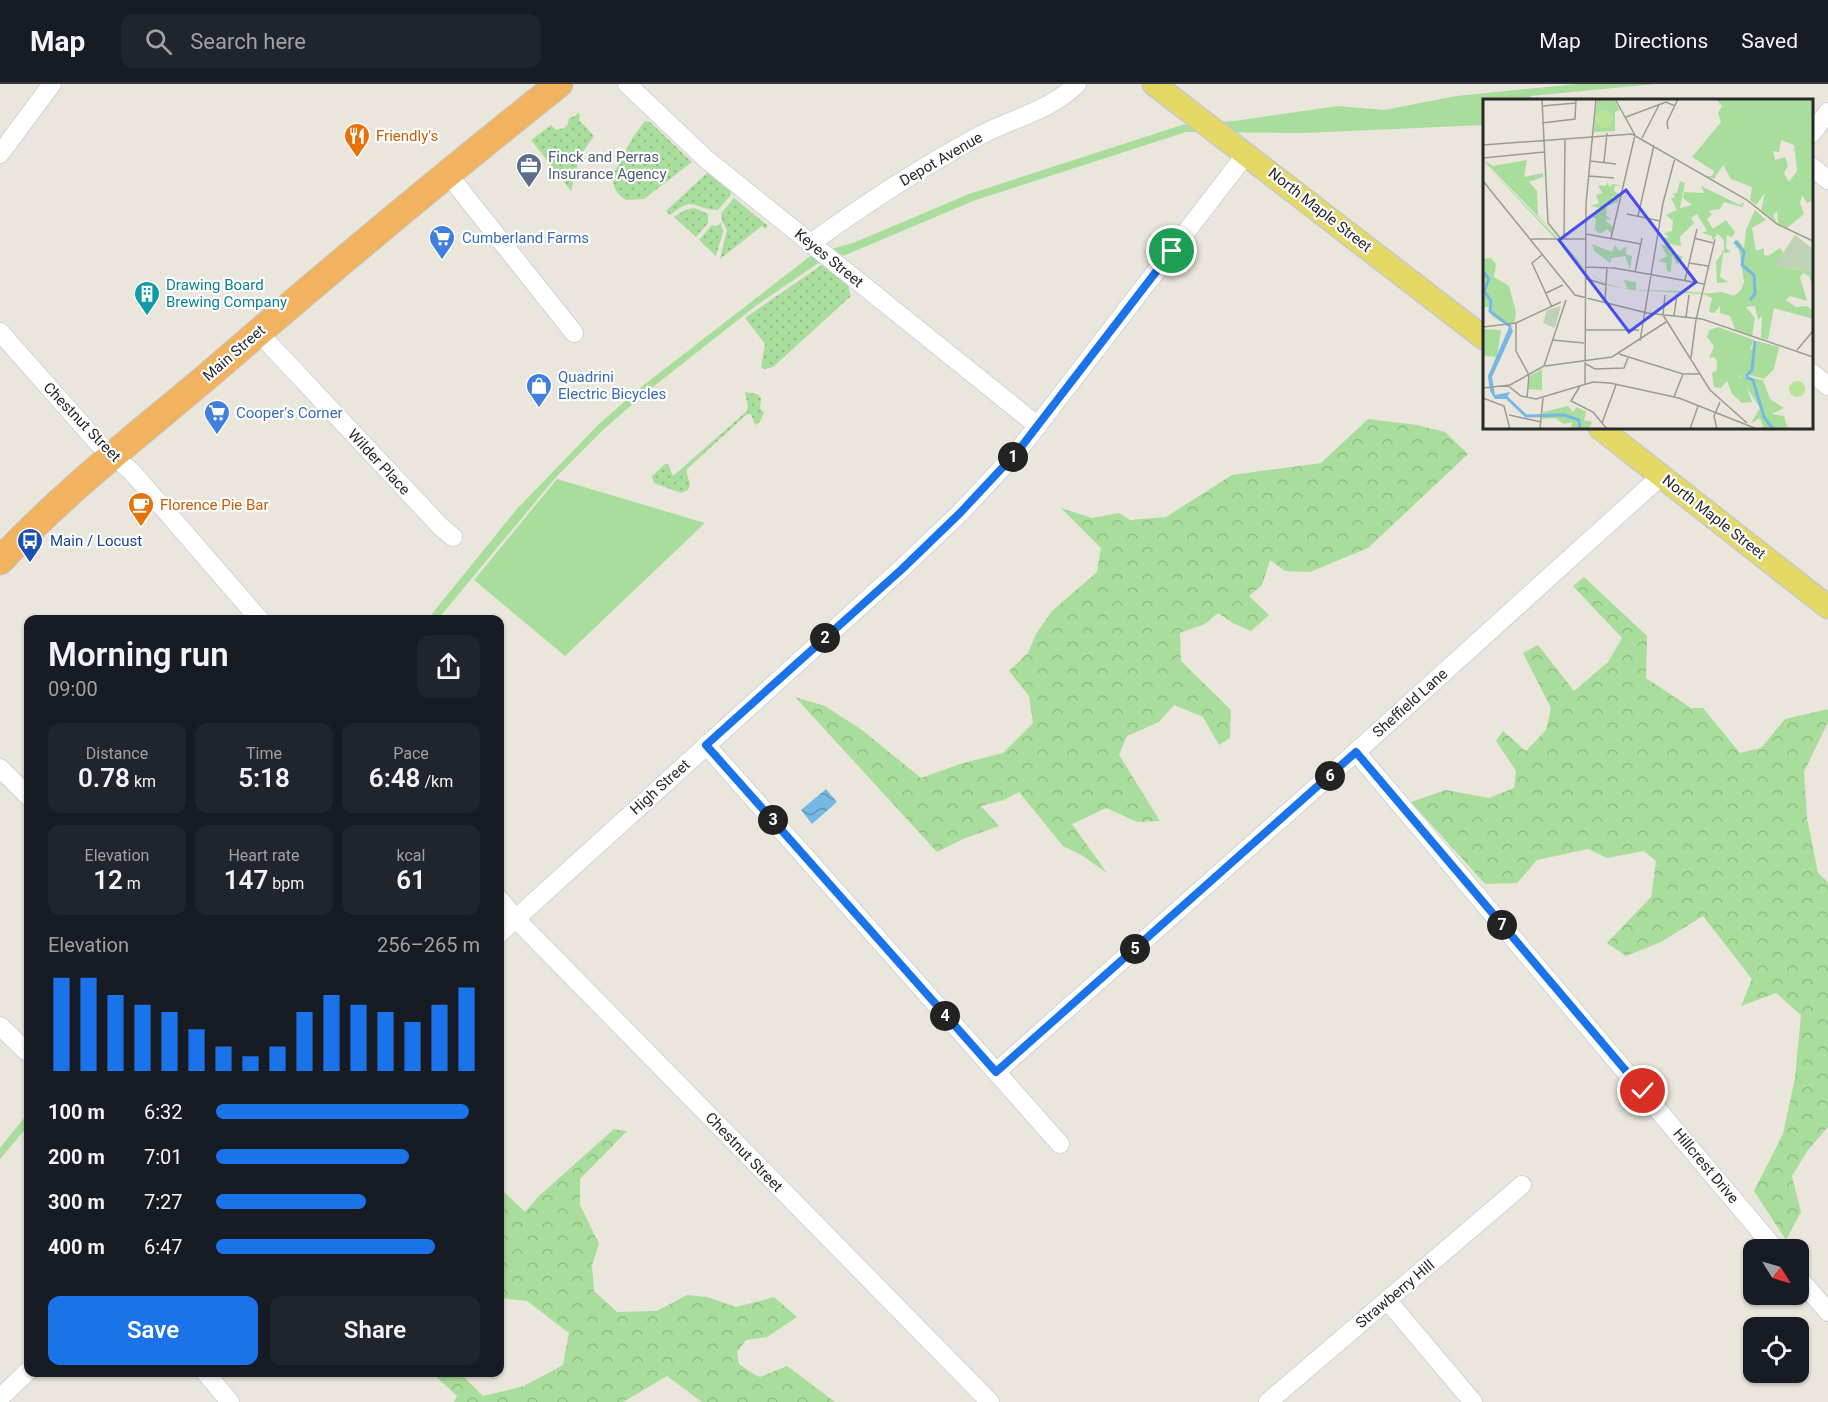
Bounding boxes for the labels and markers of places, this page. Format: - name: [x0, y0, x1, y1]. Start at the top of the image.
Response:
- restaurant icon: Friendly's: [342, 121, 372, 159]
- place label: Friendly's: [376, 127, 438, 145]
- place label: Finck and Perras Insurance Agency: [548, 148, 667, 183]
- office icon: Finck and Perras Insurance Agency: [514, 151, 544, 189]
- supermarket icon: Cumberland Farms: [427, 223, 457, 261]
- pin: [1146, 225, 1197, 276]
- place label: Cumberland Farms: [462, 229, 589, 247]
- place label: Drawing Board Brewing Company: [166, 276, 287, 311]
- building icon: Drawing Board Brewing Company: [132, 279, 162, 317]
- place label: Quadrini Electric Bicycles: [558, 368, 666, 403]
- shop icon: Quadrini Electric Bicycles: [524, 371, 554, 409]
- supermarket icon: Cooper's Corner: [202, 398, 232, 436]
- place label: Cooper's Corner: [236, 404, 343, 422]
- pin: 1: [998, 442, 1028, 472]
- cafe icon: Florence Pie Bar: [126, 490, 156, 528]
- place label: Florence Pie Bar: [160, 496, 269, 514]
- bus stop icon: Main / Locust: [15, 526, 45, 564]
- place label: Main / Locust: [50, 532, 142, 550]
- pin: 2: [810, 623, 840, 653]
- pin: 6: [1315, 761, 1345, 791]
- pin: 3: [758, 805, 788, 835]
- pin: 7: [1487, 910, 1517, 940]
- pin: 5: [1120, 934, 1150, 964]
- pin: 4: [930, 1001, 960, 1031]
- pin: [1617, 1065, 1668, 1116]

